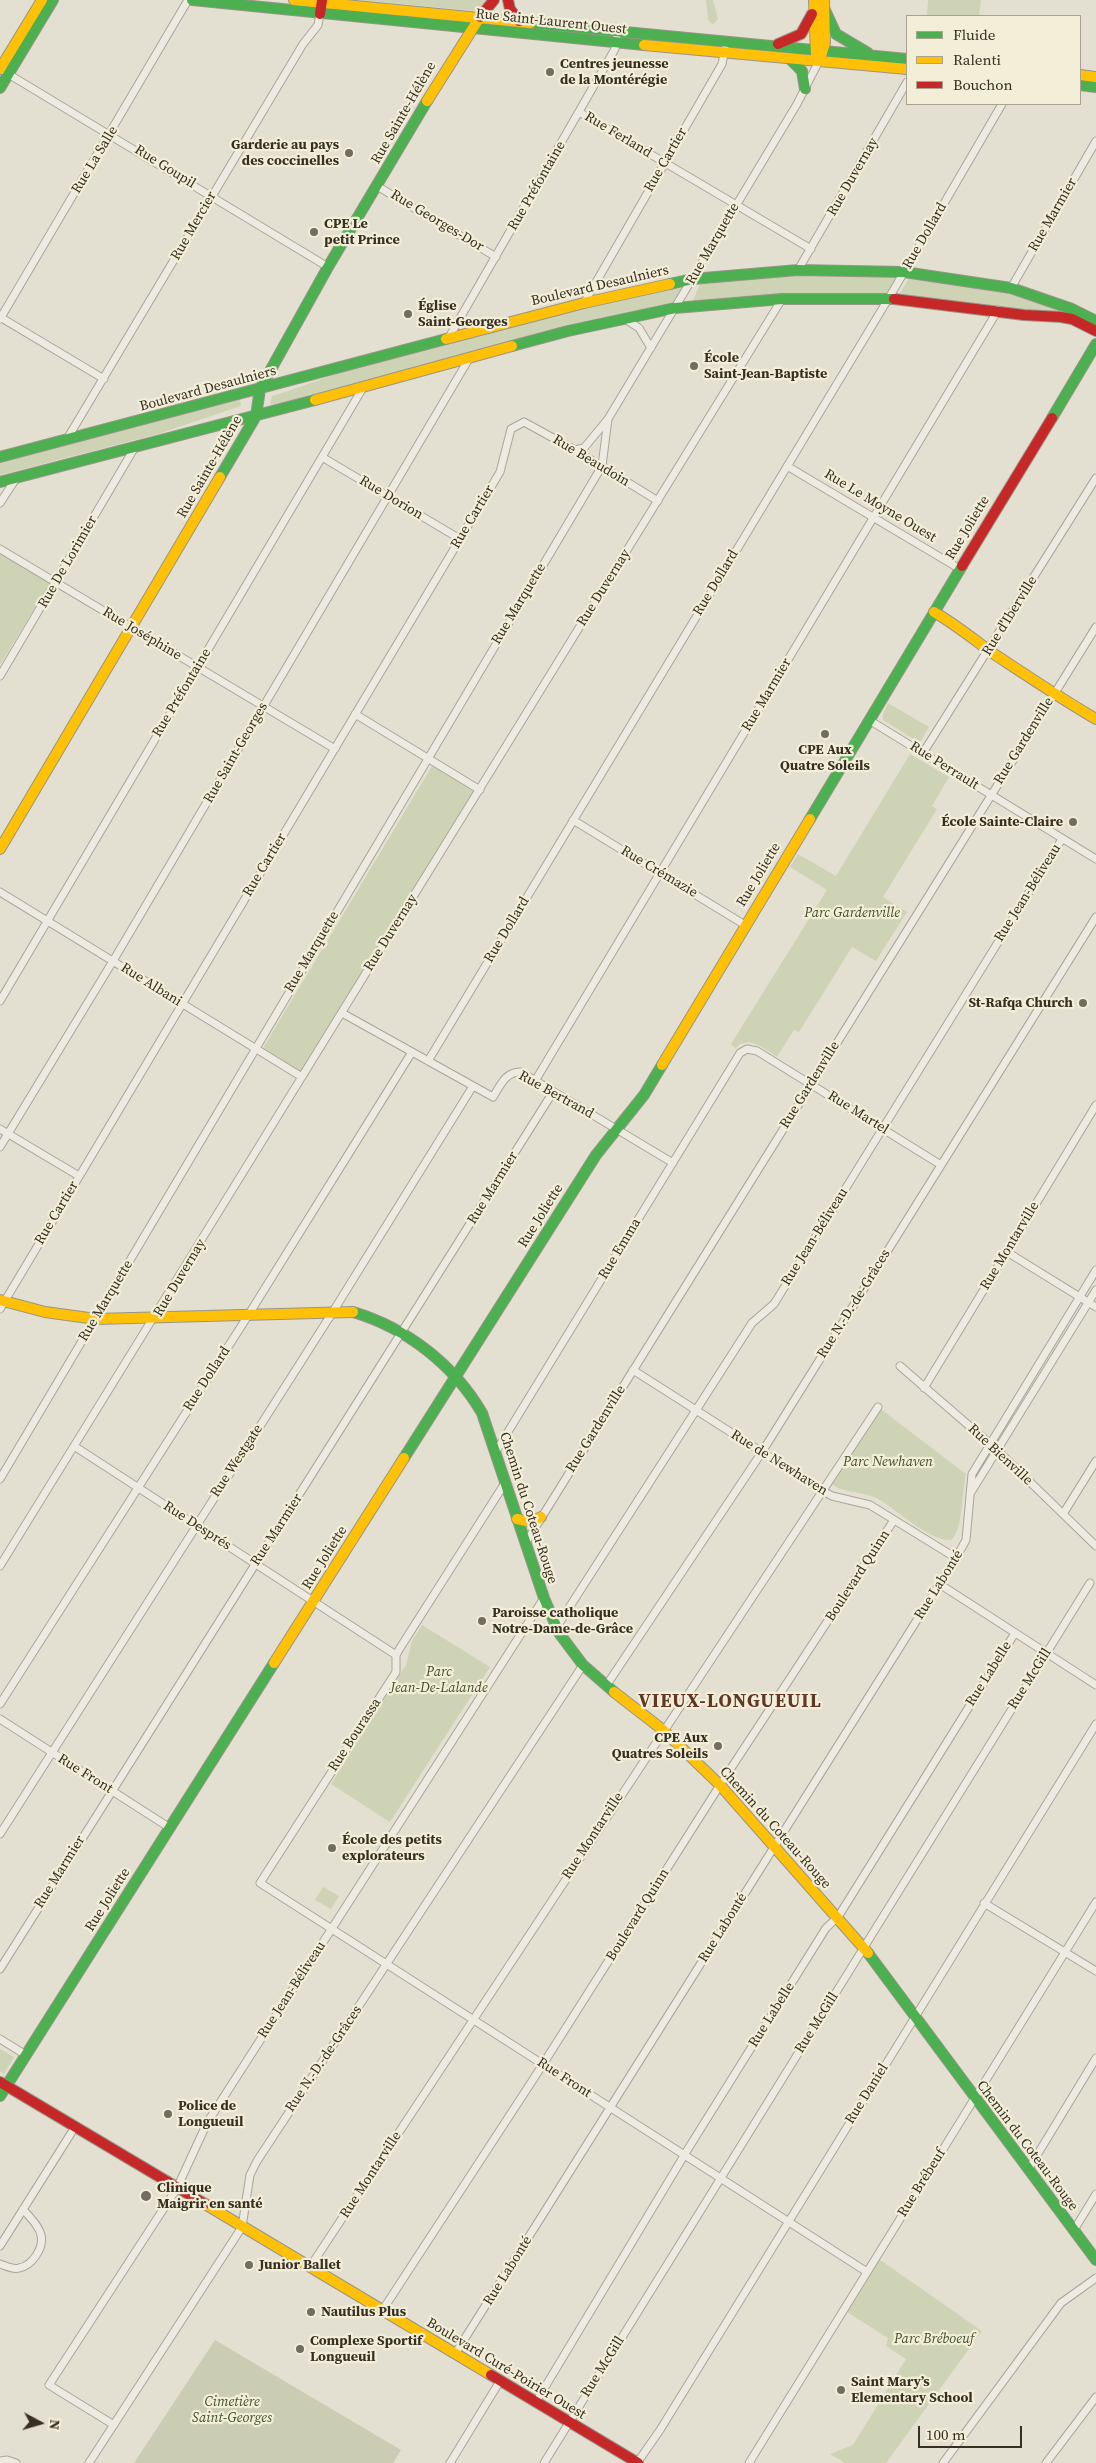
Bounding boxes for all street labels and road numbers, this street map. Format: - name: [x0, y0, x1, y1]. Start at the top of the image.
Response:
- street label: Rue Saint-Laurent Ouest: [475, 6, 627, 38]
- street label: Rue Sainte-Hélène: [368, 59, 440, 167]
- street label: Rue Ferland: [581, 108, 655, 162]
- street label: Rue La Salle: [68, 123, 122, 197]
- street label: Rue Cartier: [641, 125, 691, 195]
- street label: Rue Duvernay: [824, 135, 882, 219]
- street label: Rue Préfontaine: [505, 138, 569, 234]
- street label: Rue Goupil: [131, 142, 199, 192]
- street label: Rue Marmier: [1025, 175, 1081, 255]
- street label: Rue Georges-Dor: [387, 187, 487, 255]
- street label: Rue Mercier: [168, 189, 220, 263]
- street label: Rue Marquette: [683, 200, 743, 288]
- street label: Rue Dollard: [899, 200, 951, 272]
- street label: Boulevard Desaulniers: [529, 262, 671, 310]
- street label: Boulevard Desaulniers: [138, 363, 278, 415]
- street label: Rue Sainte-Hélène: [174, 413, 246, 521]
- street label: Rue Beaudoin: [550, 431, 632, 491]
- street label: Rue Le Moyne Ouest: [821, 466, 939, 546]
- street label: Rue Dorion: [356, 472, 426, 524]
- street label: Rue Cartier: [447, 482, 499, 552]
- street label: Rue Joliette: [942, 493, 994, 563]
- street label: Rue De Lorimier: [35, 513, 101, 611]
- street label: Rue Duvernay: [574, 546, 634, 630]
- street label: Rue Dollard: [690, 547, 742, 619]
- street label: Rue Marquette: [488, 560, 550, 648]
- street label: Rue d'Iberville: [979, 573, 1041, 659]
- street label: Rue Joséphine: [99, 604, 185, 664]
- street label: Rue Préfontaine: [149, 646, 215, 740]
- street label: Rue Marmier: [739, 655, 795, 735]
- street label: Rue Gardenville: [990, 694, 1058, 788]
- street label: Rue Saint-Georges: [200, 700, 272, 806]
- street label: Rue Perrault: [906, 738, 982, 794]
- street label: Rue Cartier: [239, 830, 291, 900]
- street label: Rue Joliette: [733, 840, 785, 910]
- street label: Rue Jean-Béliveau: [991, 841, 1065, 945]
- street label: Rue Crémazie: [618, 843, 700, 901]
- street label: Rue Duvernay: [361, 891, 421, 975]
- street label: Rue Dollard: [481, 894, 533, 966]
- street label: Rue Marquette: [281, 908, 343, 996]
- street label: Rue Albani: [117, 960, 185, 1010]
- street label: Rue Gardenville: [776, 1038, 844, 1132]
- street label: Rue Bertrand: [515, 1067, 597, 1123]
- street label: Rue Martel: [824, 1088, 892, 1138]
- street label: Rue Marmier: [464, 1149, 522, 1227]
- street label: Rue Cartier: [31, 1178, 83, 1248]
- street label: Rue Joliette: [515, 1181, 567, 1251]
- street label: Rue Jean-Béliveau: [778, 1185, 852, 1289]
- street label: Rue Montarville: [977, 1199, 1043, 1293]
- street label: Rue Emma: [595, 1215, 645, 1283]
- street label: Rue Duvernay: [150, 1236, 210, 1320]
- street label: Rue N.-D.-de-Grâces: [814, 1247, 894, 1361]
- street label: Rue Marquette: [75, 1257, 137, 1345]
- street label: Rue Dollard: [180, 1343, 234, 1415]
- street label: Rue Gardenville: [562, 1382, 630, 1476]
- street label: Rue Westgate: [207, 1421, 267, 1501]
- street label: Rue Bienville: [964, 1421, 1036, 1489]
- street label: Rue de Newhaven: [728, 1426, 830, 1500]
- street label: Chemin du Coteau-Rouge: [496, 1430, 560, 1586]
- street label: Rue Marmier: [247, 1491, 307, 1569]
- street label: Rue Després: [160, 1498, 234, 1554]
- street label: Rue Joliette: [299, 1523, 351, 1593]
- street label: Boulevard Quinn: [822, 1527, 894, 1625]
- street label: Rue Labonté: [911, 1547, 967, 1623]
- street label: Rue Labelle: [962, 1638, 1016, 1710]
- street label: Rue McGill: [1005, 1645, 1055, 1713]
- street label: Rue Bourassa: [325, 1695, 385, 1775]
- street label: Rue Front: [54, 1751, 116, 1797]
- street label: Chemin du Coteau-Rouge: [716, 1763, 834, 1893]
- street label: Rue Montarville: [559, 1789, 627, 1883]
- street label: Rue Marmier: [31, 1833, 89, 1911]
- street label: Rue Joliette: [82, 1865, 134, 1935]
- street label: Boulevard Quinn: [603, 1866, 673, 1964]
- street label: Rue Labonté: [695, 1890, 751, 1966]
- street label: Rue Jean-Béliveau: [254, 1938, 330, 2042]
- street label: Rue Labelle: [745, 1979, 799, 2051]
- street label: Rue McGill: [792, 1989, 842, 2057]
- street label: Rue N.-D.-de-Grâces: [282, 2002, 366, 2116]
- street label: Rue Front: [534, 2054, 594, 2102]
- street label: Rue Daniel: [842, 2061, 892, 2127]
- street label: Chemin du Coteau-Rouge: [973, 2078, 1081, 2214]
- street label: Rue Montarville: [337, 2128, 405, 2222]
- street label: Rue Brébeuf: [894, 2146, 950, 2220]
- street label: Rue Labonté: [480, 2233, 536, 2309]
- street label: Boulevard Curé-Poirier Ouest: [423, 2315, 589, 2423]
- street label: Rue McGill: [578, 2333, 628, 2401]

